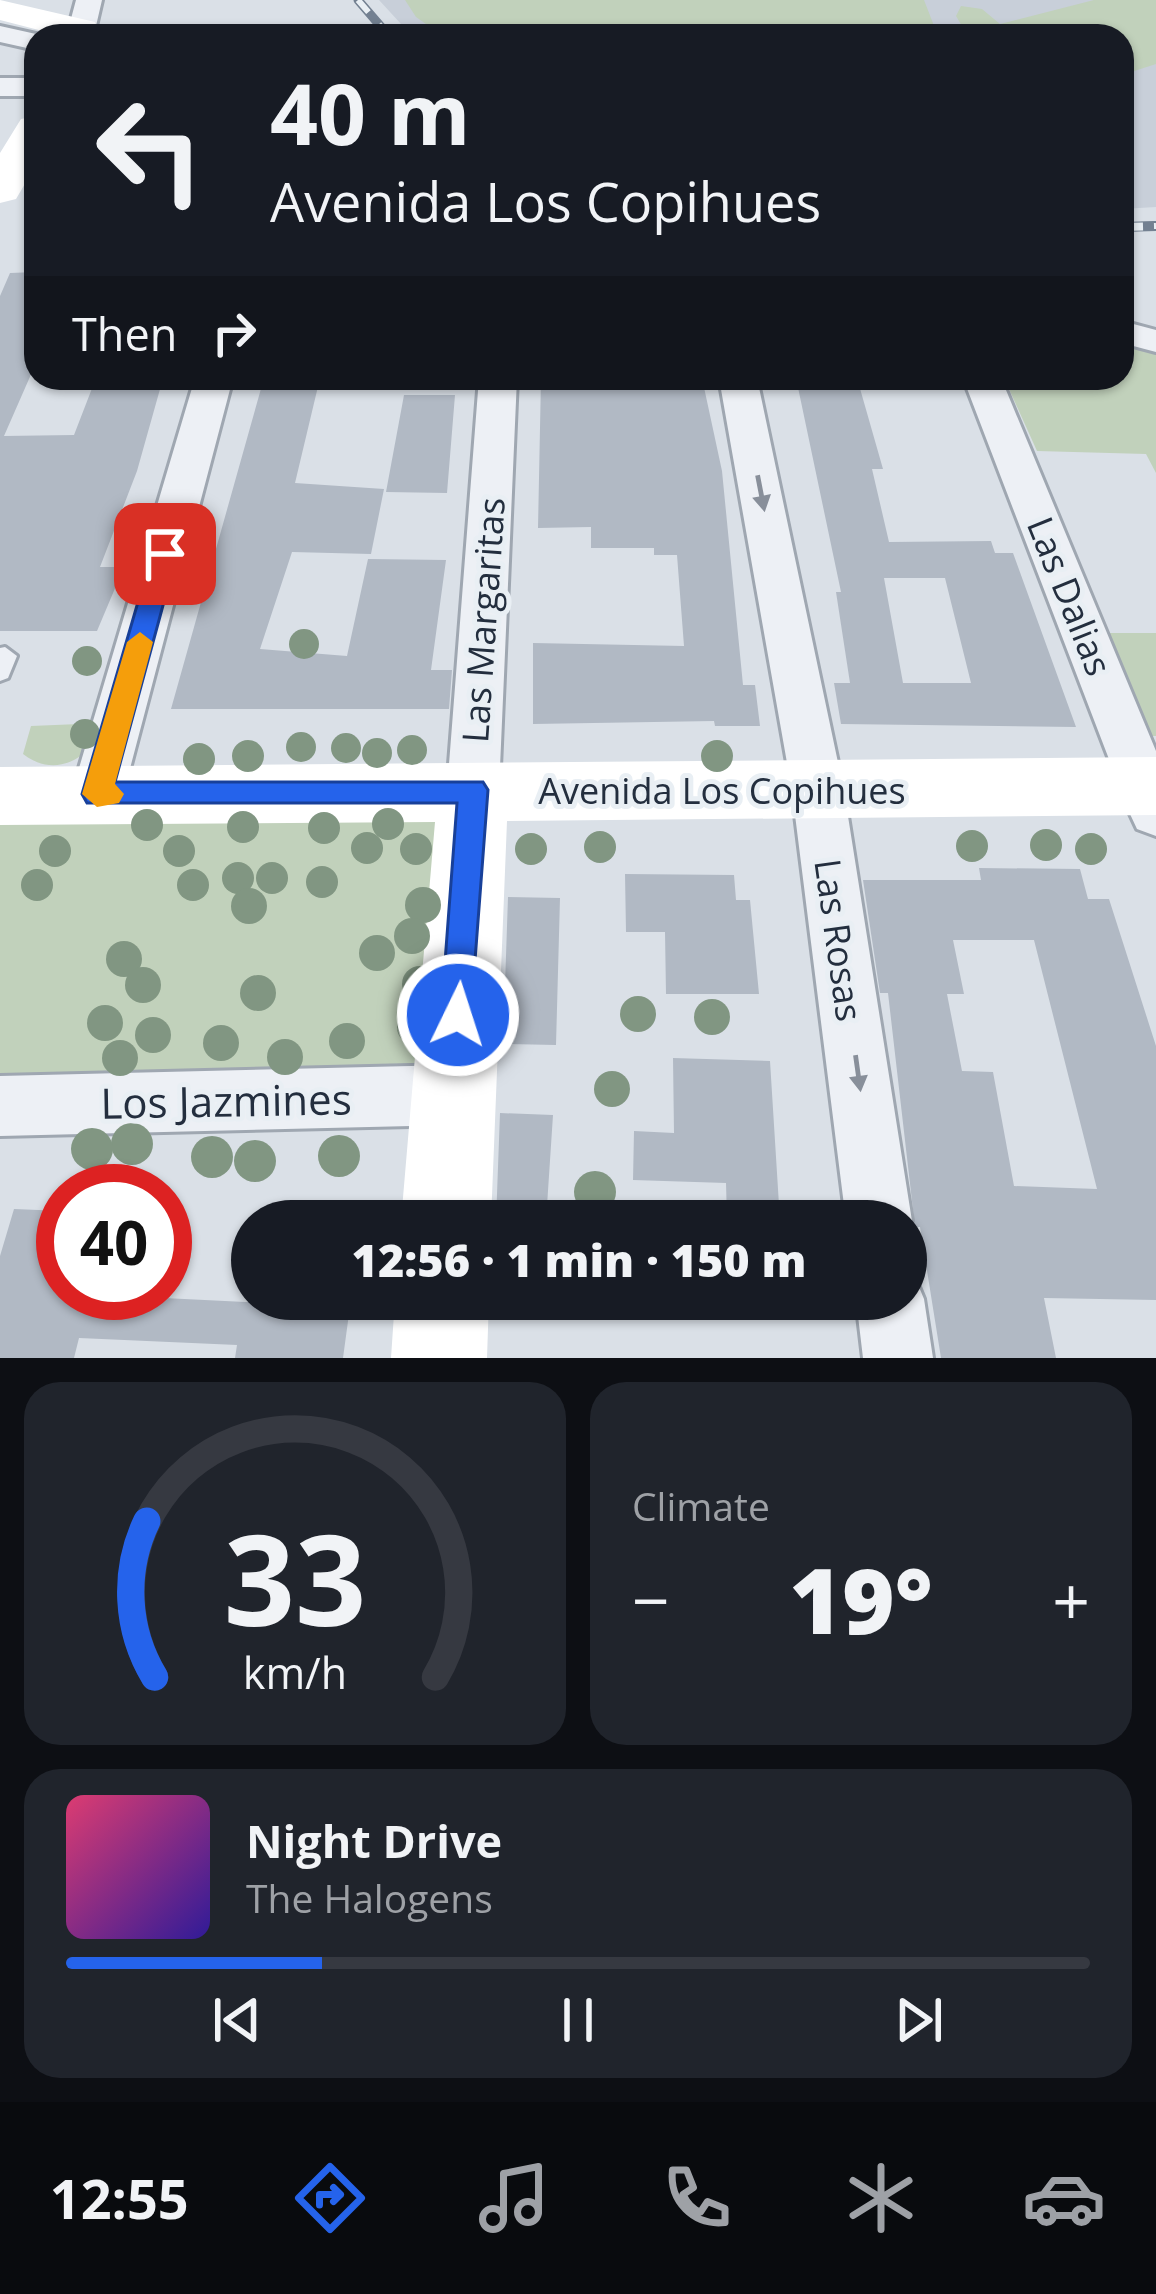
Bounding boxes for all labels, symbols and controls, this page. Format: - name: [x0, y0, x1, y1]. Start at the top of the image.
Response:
- text: 40 m: [270, 55, 470, 170]
- icon: left: [72, 72, 228, 228]
- text: Avenida Los Copihues: [270, 164, 821, 238]
- icon: right: [201, 300, 267, 366]
- text: Then: [72, 303, 177, 364]
- one-way arrow: [752, 474, 771, 512]
- street label: Las Margaritas: [450, 496, 516, 744]
- pin: [114, 503, 216, 605]
- street label: Las Dalias: [1016, 510, 1124, 682]
- icon: arrive: [132, 521, 198, 587]
- street label: Avenida Los Copihues: [538, 766, 906, 815]
- street label: Las Rosas: [803, 856, 875, 1024]
- position arrow: [395, 952, 521, 1078]
- one-way arrow: [849, 1055, 868, 1092]
- street label: Los Jazmines: [100, 1069, 352, 1131]
- speed limit sign: 40: [36, 1164, 192, 1320]
- text: 12:56 · 1 min · 150 m: [352, 1229, 806, 1290]
- text: Climate: [632, 1479, 770, 1532]
- text: 33: [224, 1493, 366, 1663]
- text: 19°: [789, 1538, 933, 1660]
- text: −: [632, 1554, 670, 1644]
- text: +: [1052, 1554, 1090, 1644]
- text: km/h: [243, 1642, 347, 1701]
- text: Night Drive: [246, 1810, 502, 1871]
- text: The Halogens: [246, 1871, 493, 1924]
- icon: previous: [204, 1987, 270, 2053]
- icon: pause: [545, 1987, 611, 2053]
- icon: next: [886, 1987, 952, 2053]
- icon: directions: [288, 2156, 372, 2240]
- icon: music: [472, 2156, 556, 2240]
- icon: phone: [655, 2156, 739, 2240]
- icon: climate: [839, 2156, 923, 2240]
- icon: car: [1022, 2156, 1106, 2240]
- text: 12:55: [50, 2161, 189, 2235]

